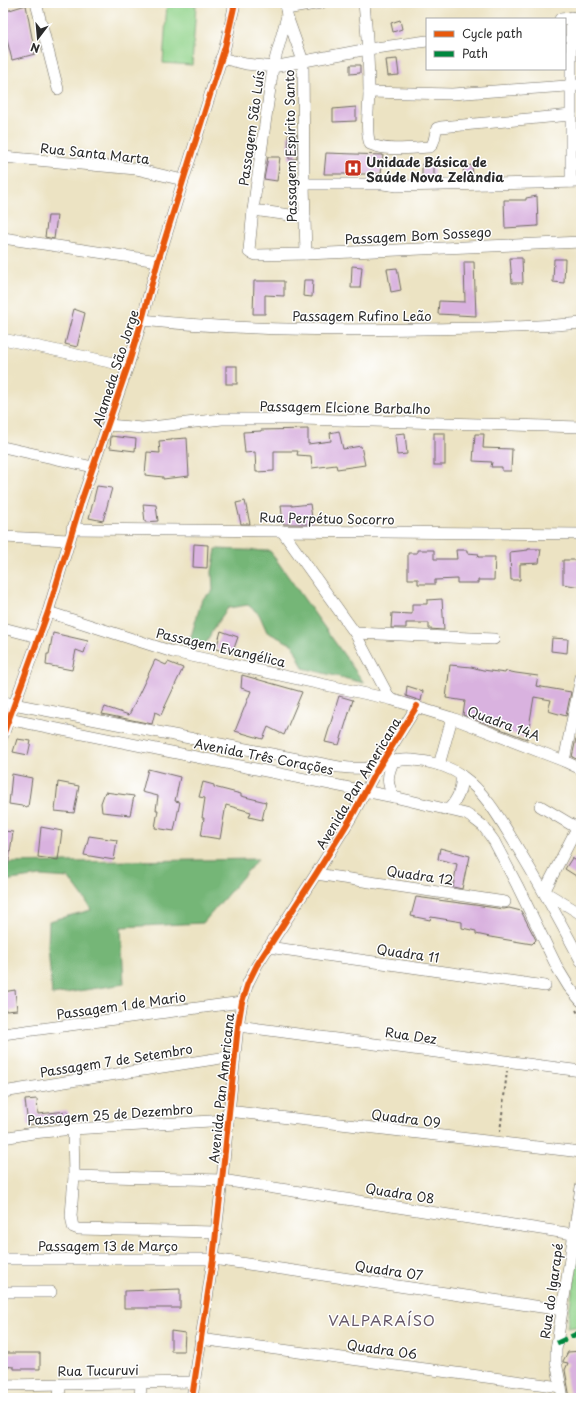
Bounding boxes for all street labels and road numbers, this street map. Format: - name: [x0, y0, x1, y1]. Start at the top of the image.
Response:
- street label: Passagem São Luís: [233, 69, 269, 187]
- street label: Passagem Espírito Santo: [279, 70, 301, 222]
- street label: Rua Santa Marta: [39, 138, 151, 168]
- street label: Passagem Bom Sossego: [344, 222, 492, 248]
- street label: Passagem Rufino Leão: [292, 306, 432, 325]
- street label: Alameda São Jorge: [87, 307, 143, 429]
- street label: Passagem Elcione Barbalho: [259, 396, 431, 418]
- street label: Rua Perpétuo Socorro: [259, 507, 395, 529]
- street label: Passagem Evangélica: [154, 623, 288, 671]
- street label: Quadra 14A: [465, 701, 543, 745]
- street label: Avenida Pan Americana: [311, 713, 405, 853]
- street label: Avenida Três Corações: [193, 733, 335, 779]
- street label: Quadra 12: [385, 861, 455, 889]
- street label: Quadra 11: [376, 939, 440, 967]
- street label: Passagem 1 de Mario: [55, 987, 187, 1023]
- street label: Avenida Pan Americana: [204, 1011, 238, 1164]
- street label: Rua Dez: [384, 1022, 438, 1048]
- street label: Passagem 7 de Setembro: [38, 1039, 194, 1081]
- street label: Passagem 25 de Dezembro: [27, 1099, 193, 1129]
- street label: Quadra 09: [370, 1104, 442, 1132]
- street label: Quadra 08: [364, 1178, 436, 1208]
- street label: Passagem 13 de Março: [38, 1236, 178, 1255]
- street label: Rua do Igarapé: [535, 1242, 567, 1340]
- street label: Quadra 07: [354, 1256, 425, 1284]
- street label: Quadra 06: [346, 1335, 418, 1363]
- street label: Rua Tucuruvi: [57, 1360, 139, 1380]

